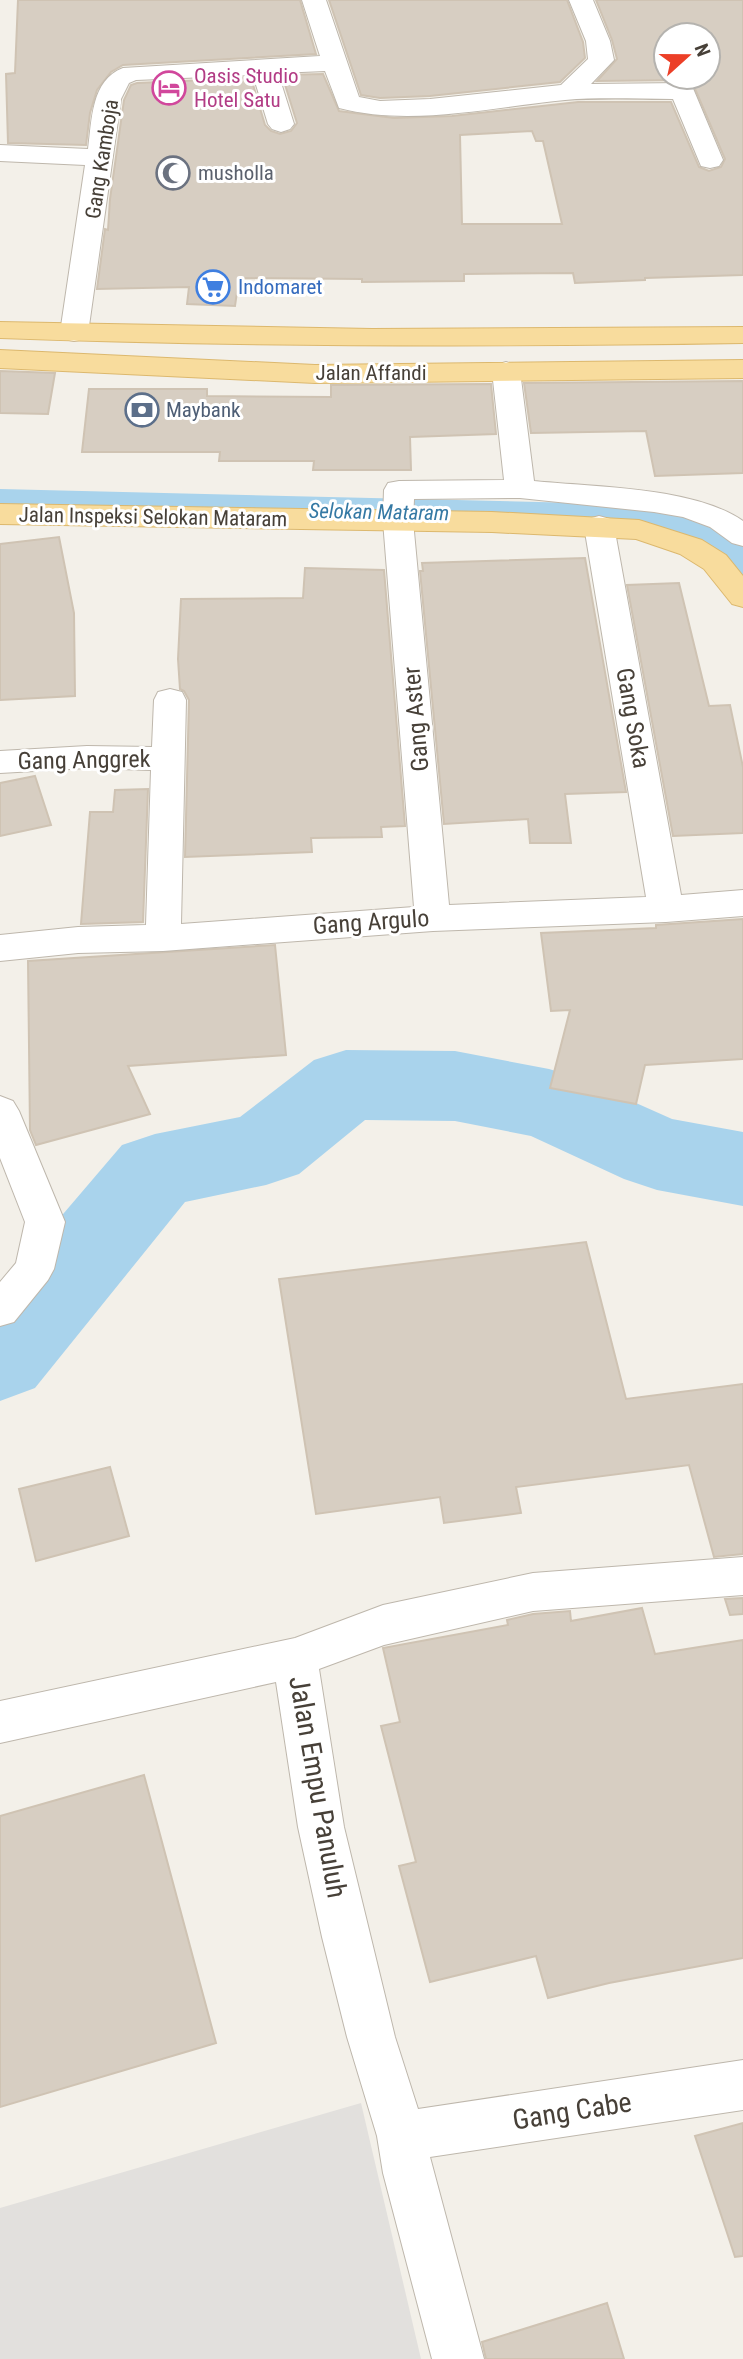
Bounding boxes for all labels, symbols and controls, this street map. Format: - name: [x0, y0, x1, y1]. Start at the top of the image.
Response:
- north arrow: [652, 21, 722, 91]
- text: N: [690, 41, 715, 60]
- place label: Oasis Studio Hotel Satu: [194, 64, 299, 112]
- hotel icon: Oasis Studio Hotel Satu: [150, 69, 188, 107]
- street label: Gang Kamboja: [81, 97, 123, 221]
- mosque icon: musholla: [154, 154, 192, 192]
- place label: musholla: [198, 161, 274, 185]
- supermarket icon: Indomaret: [194, 268, 232, 306]
- place label: Indomaret: [238, 275, 323, 299]
- street label: Jalan Affandi: [316, 361, 426, 385]
- bank icon: Maybank: [123, 391, 161, 429]
- place label: Maybank: [166, 398, 241, 422]
- water label: Selokan Mataram: [309, 499, 449, 525]
- street label: Jalan Inspeksi Selokan Mataram: [18, 503, 288, 531]
- street label: Gang Aster: [397, 665, 435, 773]
- street label: Gang Soka: [610, 666, 656, 770]
- street label: Gang Anggrek: [17, 745, 151, 775]
- street label: Gang Argulo: [312, 904, 430, 940]
- street label: Jalan Empu Panuluh: [282, 1673, 354, 1901]
- street label: Gang Cabe: [510, 2085, 634, 2137]

